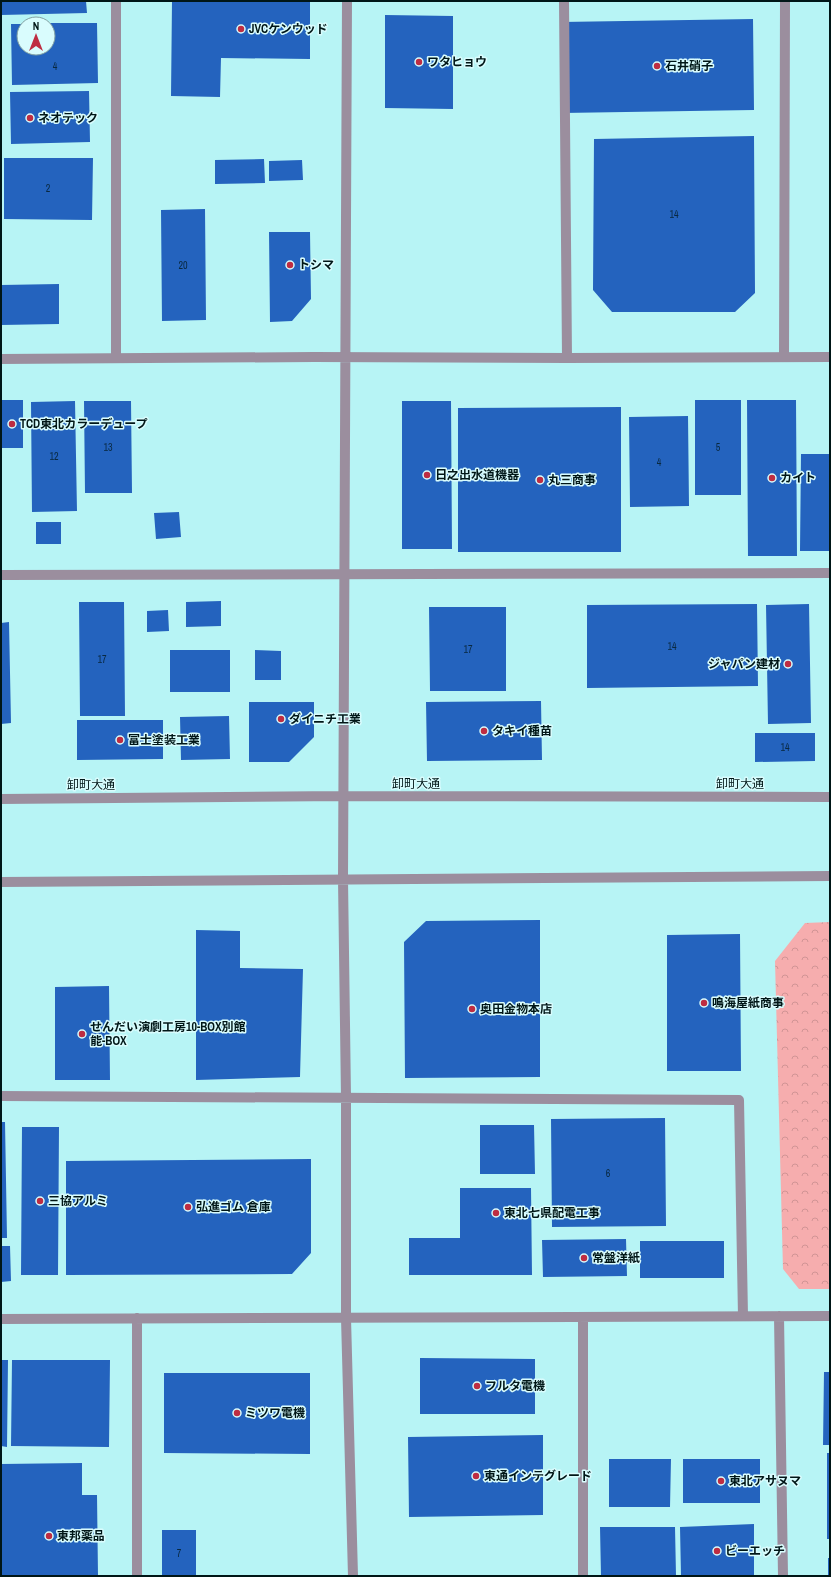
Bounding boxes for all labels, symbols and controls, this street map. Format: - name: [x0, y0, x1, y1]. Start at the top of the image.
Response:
- north arrow: [16, 16, 56, 56]
- text: N: [33, 19, 39, 33]
- place label: JVCケンウッド: [249, 21, 328, 37]
- marker: JVCケンウッド: [236, 24, 246, 34]
- place label: ワタヒョウ: [427, 54, 487, 70]
- marker: ワタヒョウ: [414, 57, 424, 67]
- place label: 石井硝子: [665, 58, 713, 74]
- house number: 4: [53, 60, 58, 73]
- marker: 石井硝子: [652, 61, 662, 71]
- place label: ネオテック: [38, 110, 98, 126]
- marker: ネオテック: [25, 113, 35, 123]
- house number: 2: [46, 182, 51, 195]
- house number: 14: [669, 208, 679, 221]
- place label: トシマ: [298, 257, 334, 273]
- house number: 20: [178, 259, 188, 272]
- marker: トシマ: [285, 260, 295, 270]
- place label: TCD東北カラーデュープ: [20, 416, 148, 432]
- marker: TCD東北カラーデュープ: [7, 419, 17, 429]
- house number: 13: [103, 441, 113, 454]
- house number: 5: [716, 441, 721, 454]
- house number: 12: [49, 450, 59, 463]
- house number: 4: [657, 456, 662, 469]
- place label: 日之出水道機器: [435, 467, 520, 483]
- marker: 日之出水道機器: [422, 470, 432, 480]
- place label: カイト: [780, 470, 816, 486]
- place label: 丸三商事: [548, 472, 596, 488]
- marker: カイト: [767, 473, 777, 483]
- marker: 丸三商事: [535, 475, 545, 485]
- house number: 14: [667, 640, 677, 653]
- house number: 17: [463, 643, 473, 656]
- house number: 17: [97, 653, 107, 666]
- place label: ジャパン建材: [708, 656, 780, 672]
- marker: ジャパン建材: [783, 659, 793, 669]
- place label: ダイニチ工業: [289, 711, 361, 727]
- marker: ダイニチ工業: [276, 714, 286, 724]
- place label: タキイ種苗: [492, 723, 552, 739]
- marker: タキイ種苗: [479, 726, 489, 736]
- place label: 富士塗装工業: [128, 732, 200, 748]
- marker: 富士塗装工業: [115, 735, 125, 745]
- house number: 14: [780, 741, 790, 754]
- street label: 卸町大通: [392, 776, 440, 792]
- street label: 卸町大通: [716, 776, 764, 792]
- street label: 卸町大通: [67, 777, 115, 793]
- place label: 鳴海屋紙商事: [712, 995, 784, 1011]
- marker: 鳴海屋紙商事: [699, 998, 709, 1008]
- place label: 奥田金物本店: [480, 1001, 552, 1017]
- marker: 奥田金物本店: [467, 1004, 477, 1014]
- place label: せんだい演劇工房10-BOX別館 能-BOX: [90, 1019, 246, 1049]
- marker: せんだい演劇工房10-BOX別館 能-BOX: [77, 1029, 87, 1039]
- house number: 6: [606, 1167, 611, 1180]
- place label: 三協アルミ: [48, 1193, 108, 1209]
- marker: 三協アルミ: [35, 1196, 45, 1206]
- place label: 弘進ゴム 倉庫: [196, 1199, 271, 1215]
- marker: 弘進ゴム 倉庫: [183, 1202, 193, 1212]
- place label: 東北七県配電工事: [504, 1205, 600, 1221]
- marker: 東北七県配電工事: [491, 1208, 501, 1218]
- place label: 常盤洋紙: [592, 1250, 640, 1266]
- marker: 常盤洋紙: [579, 1253, 589, 1263]
- place label: フルタ電機: [485, 1378, 545, 1394]
- marker: フルタ電機: [472, 1381, 482, 1391]
- place label: ミツワ電機: [245, 1405, 305, 1421]
- marker: ミツワ電機: [232, 1408, 242, 1418]
- place label: 東通インテグレード: [484, 1468, 592, 1484]
- marker: 東通インテグレード: [471, 1471, 481, 1481]
- place label: 東北アサヌマ: [729, 1473, 801, 1489]
- marker: 東北アサヌマ: [716, 1476, 726, 1486]
- place label: 東邦薬品: [57, 1528, 105, 1544]
- marker: 東邦薬品: [44, 1531, 54, 1541]
- place label: ビーエッチ: [725, 1543, 785, 1559]
- marker: ビーエッチ: [712, 1546, 722, 1556]
- house number: 7: [177, 1547, 182, 1560]

